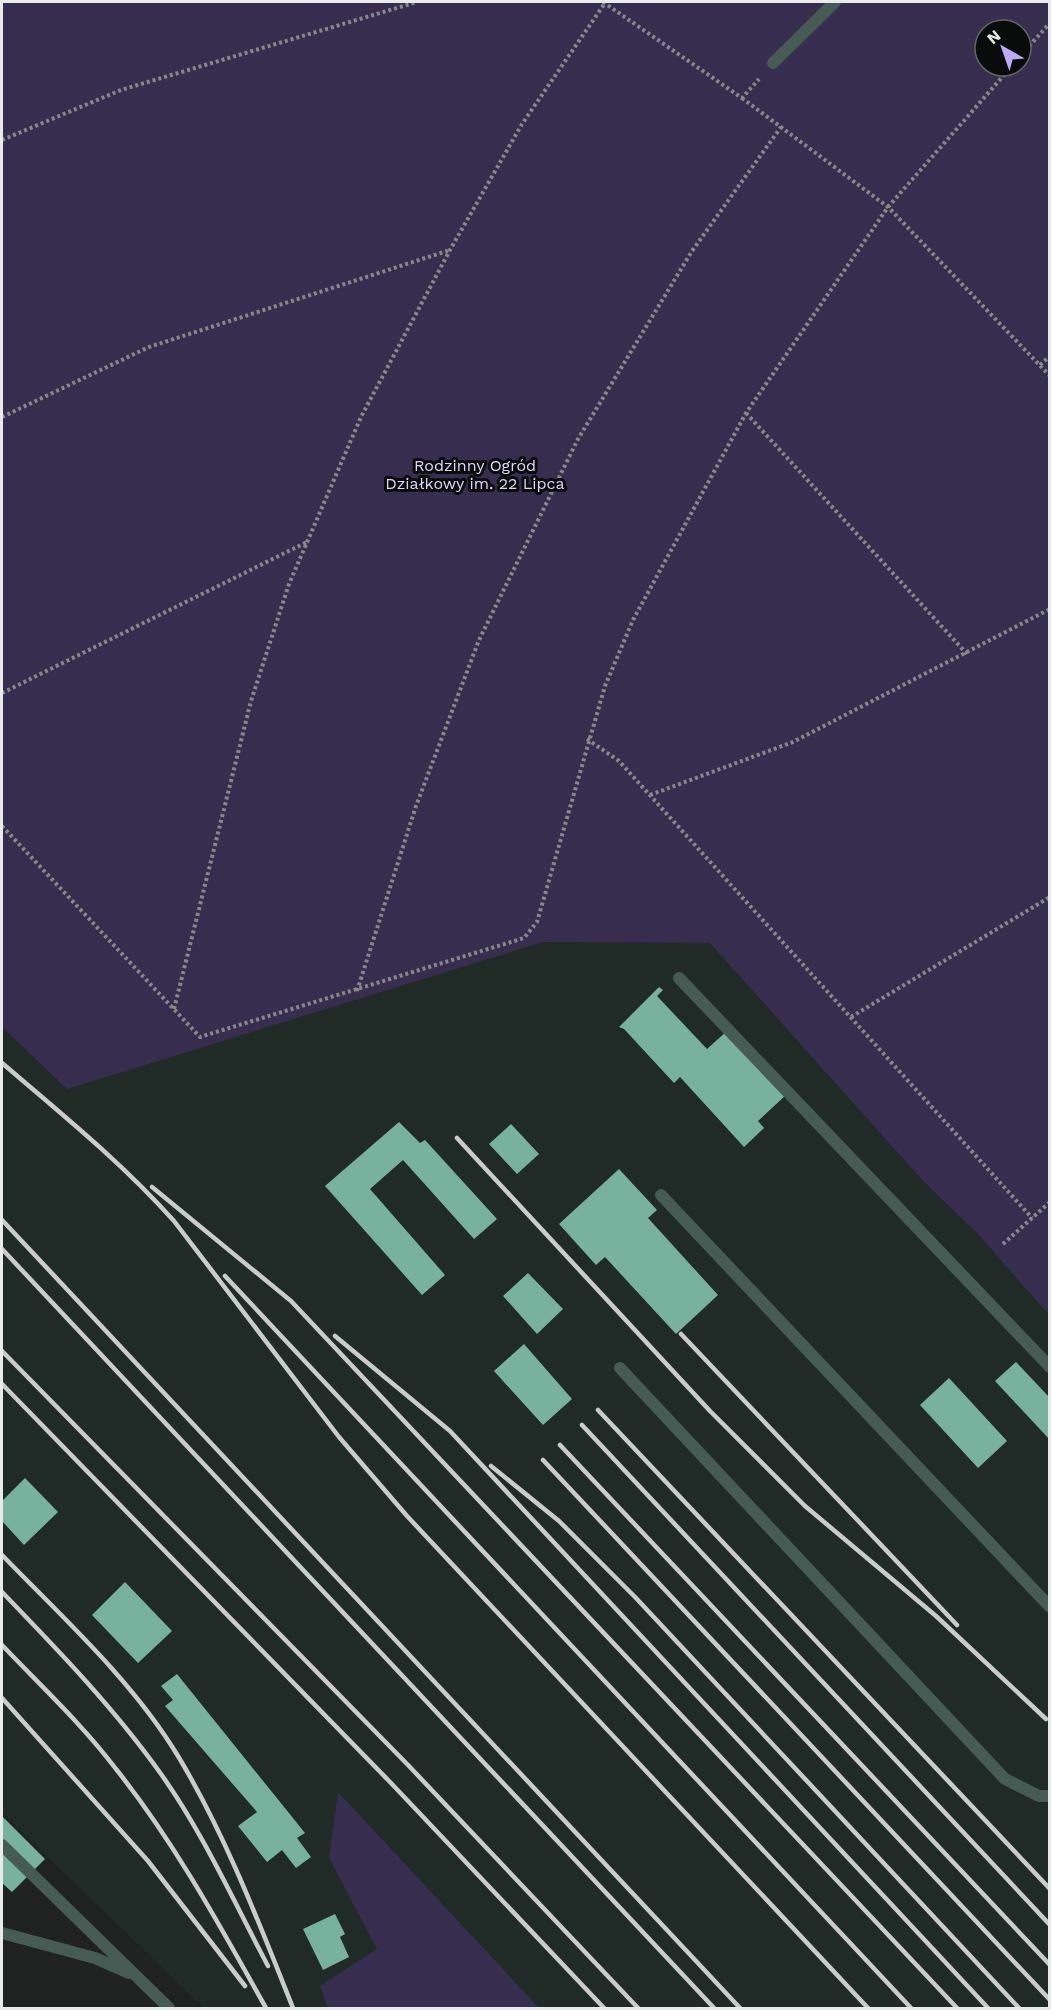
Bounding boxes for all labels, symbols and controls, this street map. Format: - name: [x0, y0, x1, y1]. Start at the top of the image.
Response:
- north arrow: [973, 18, 1033, 78]
- text: N: [983, 26, 1004, 48]
- park label: Rodzinny Ogród Działkowy im. 22 Lipca: [385, 456, 565, 493]

